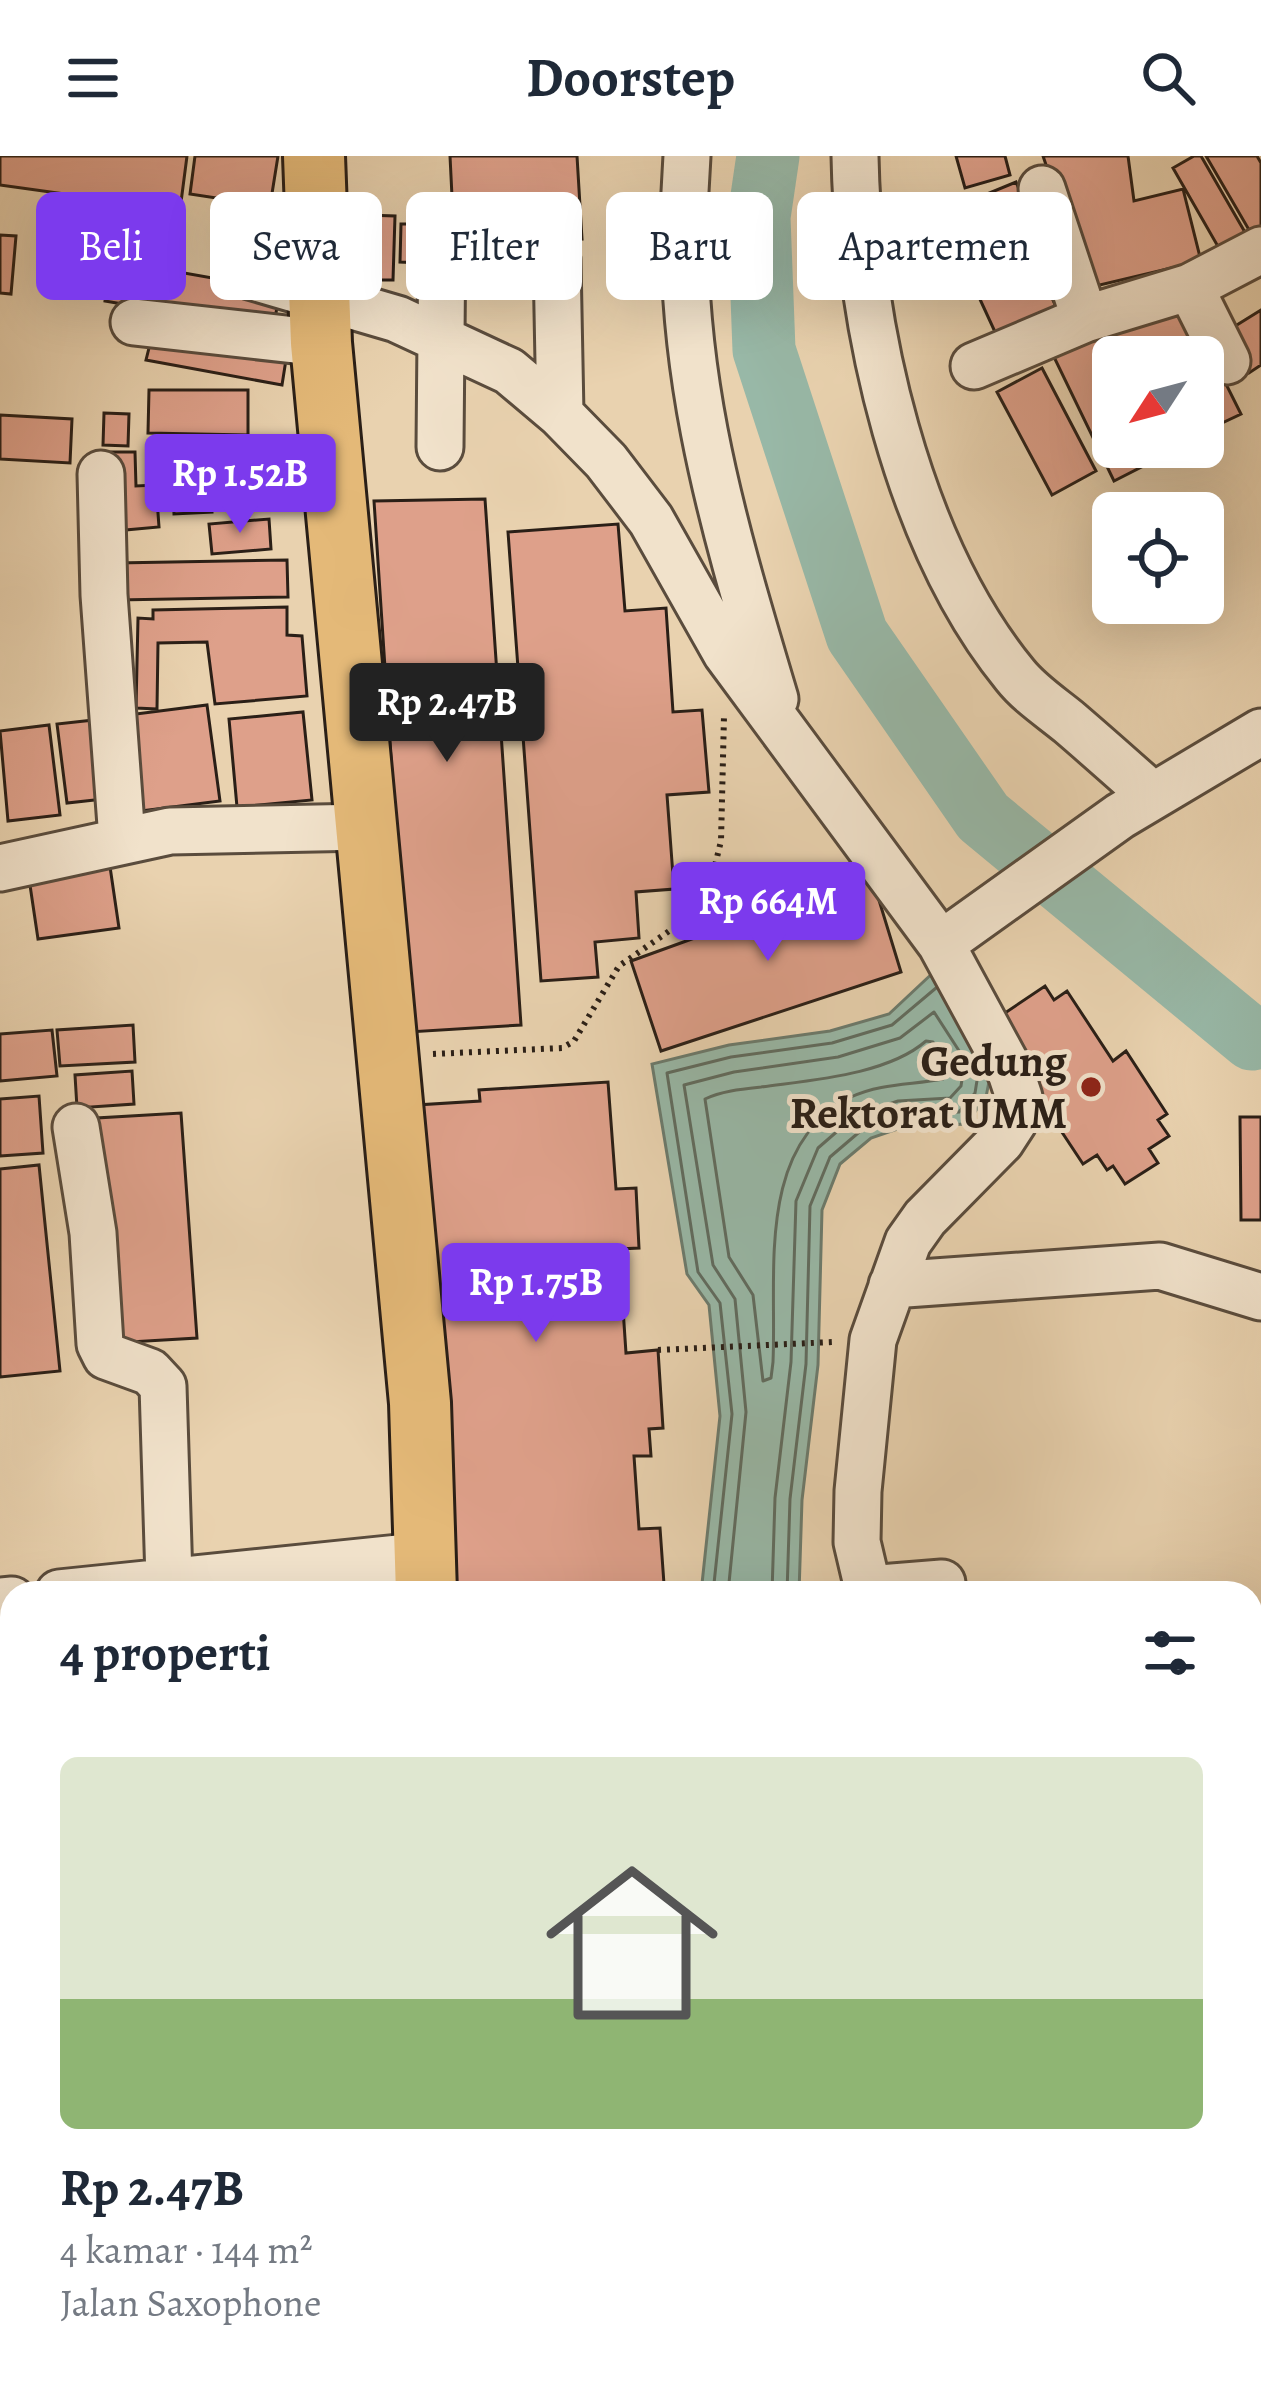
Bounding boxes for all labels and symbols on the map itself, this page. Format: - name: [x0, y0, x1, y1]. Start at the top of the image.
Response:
- north arrow: [1092, 336, 1224, 468]
- pin: Rp 1.52B: [116, 434, 364, 536]
- pin: Rp 2.47B: [323, 663, 571, 765]
- pin: Rp 664M: [657, 862, 879, 964]
- place label: Gedung Rektorat UMM: [790, 1030, 1067, 1144]
- marker: Gedung Rektorat UMM: [1078, 1074, 1104, 1100]
- pin: Rp 1.75B: [412, 1243, 660, 1345]

